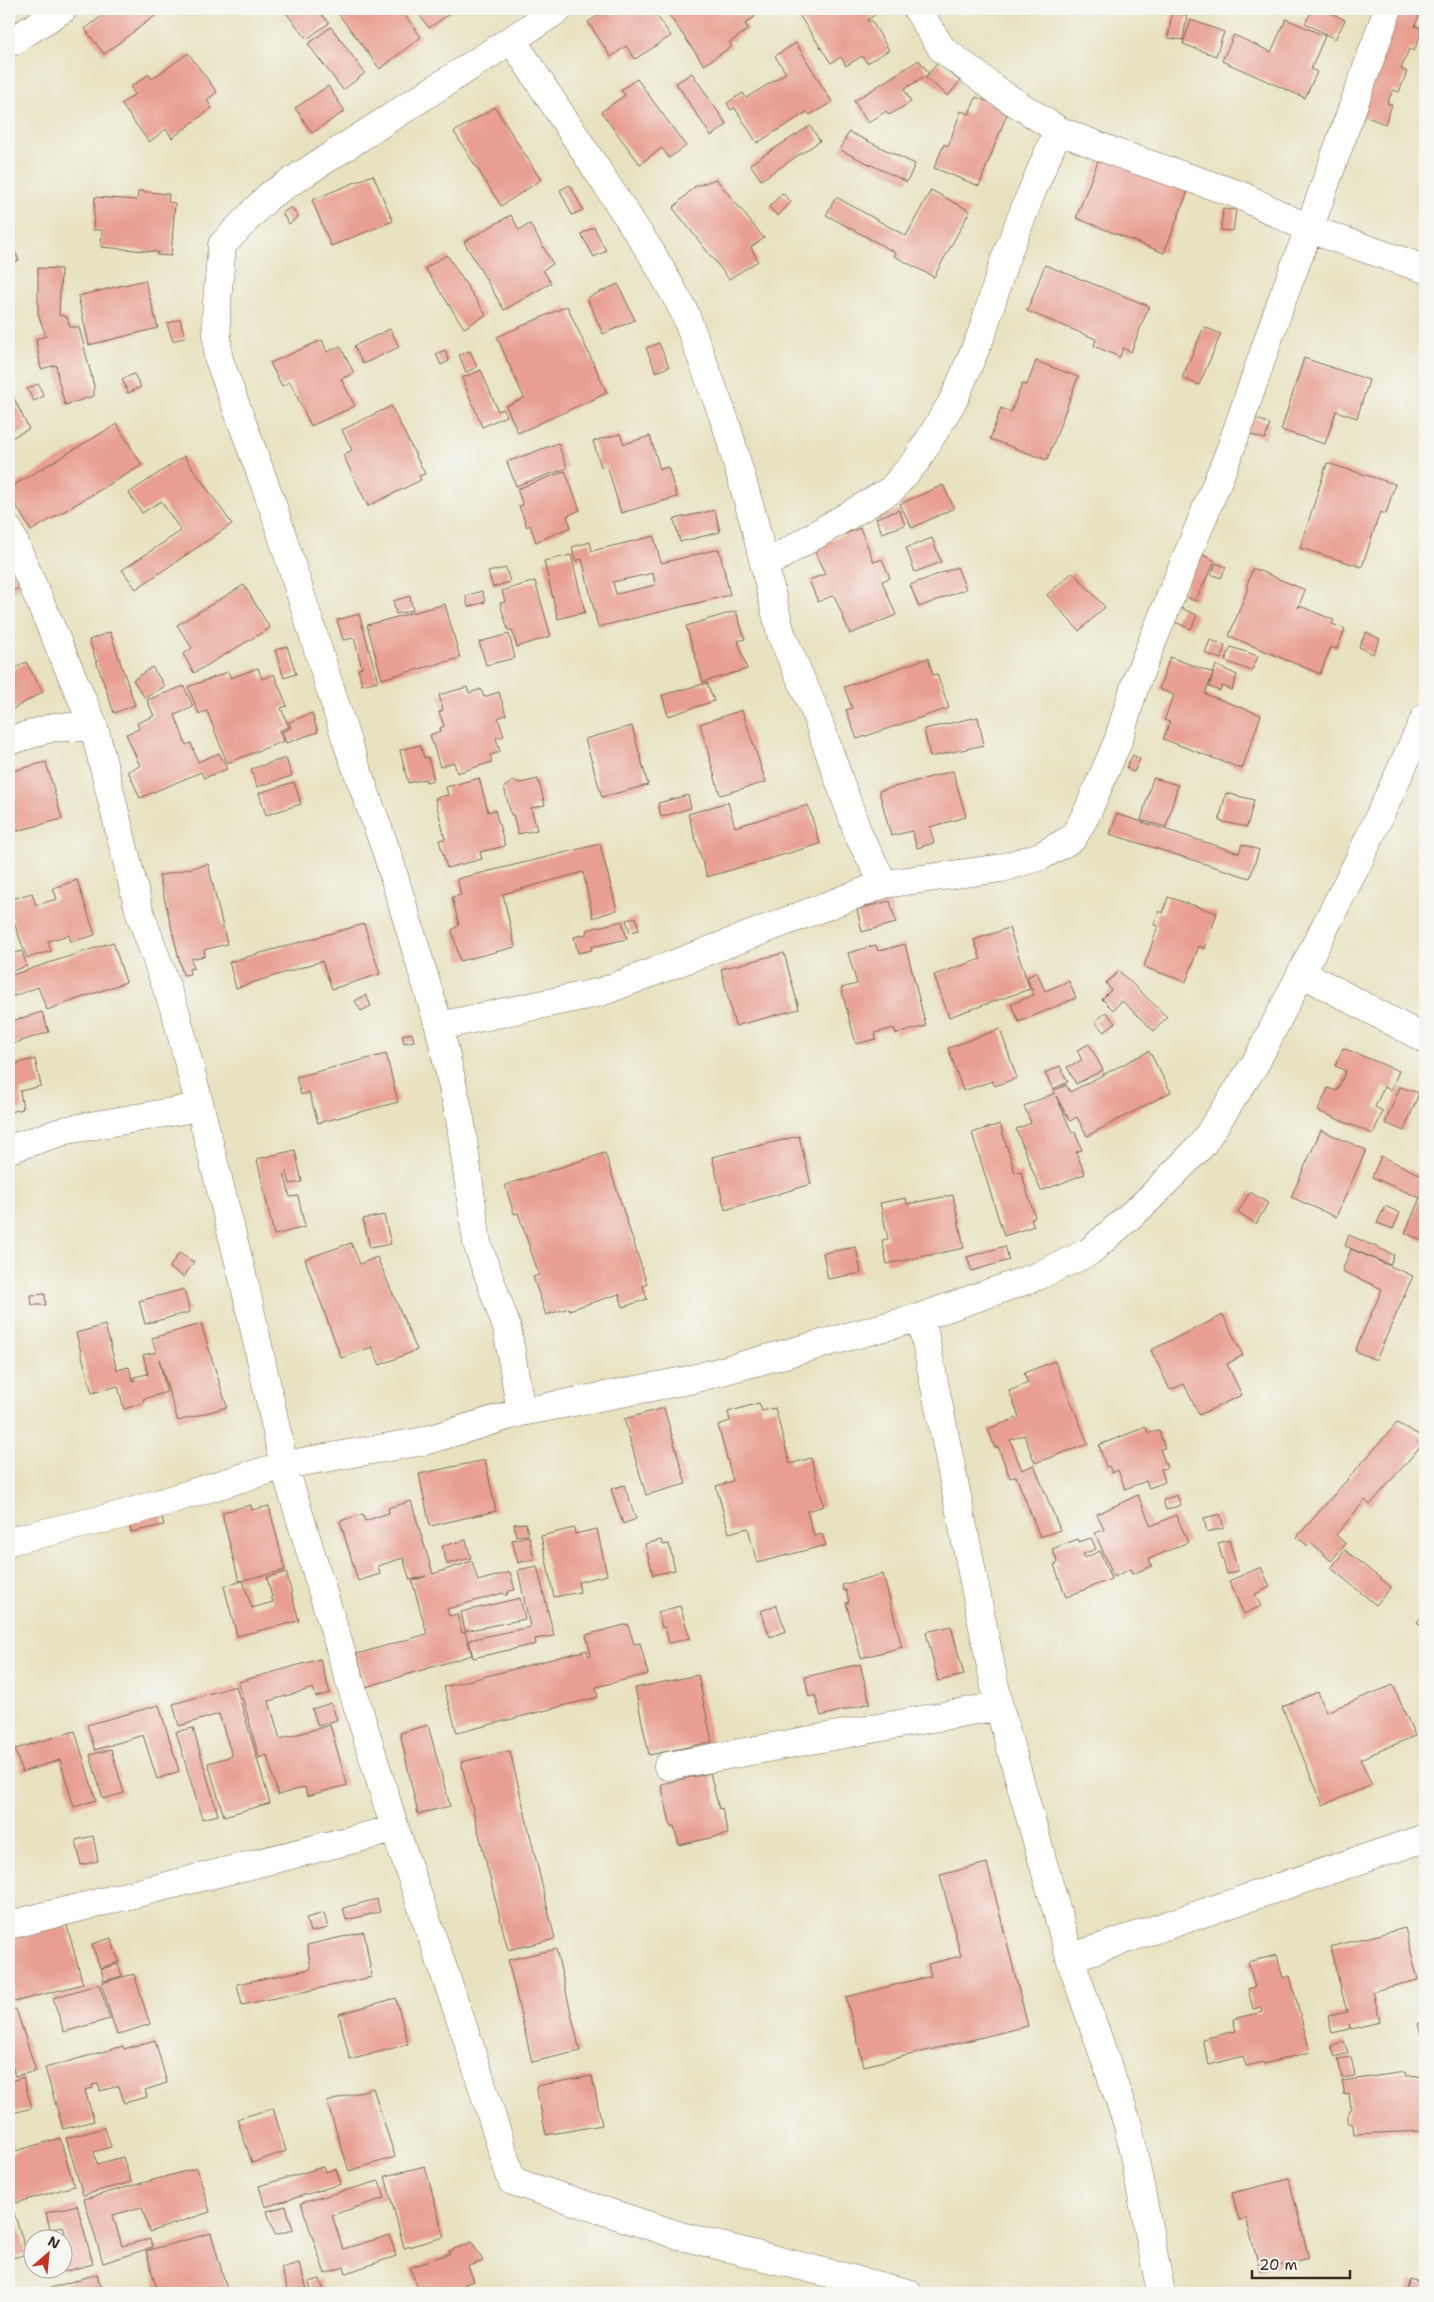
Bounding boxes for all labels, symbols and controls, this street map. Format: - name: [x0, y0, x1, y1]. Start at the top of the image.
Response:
- north arrow: [22, 2230, 72, 2280]
- text: N: [45, 2232, 63, 2253]
- scale bar: [1252, 2247, 1349, 2279]
- text: 20 m: [1259, 2255, 1298, 2275]

